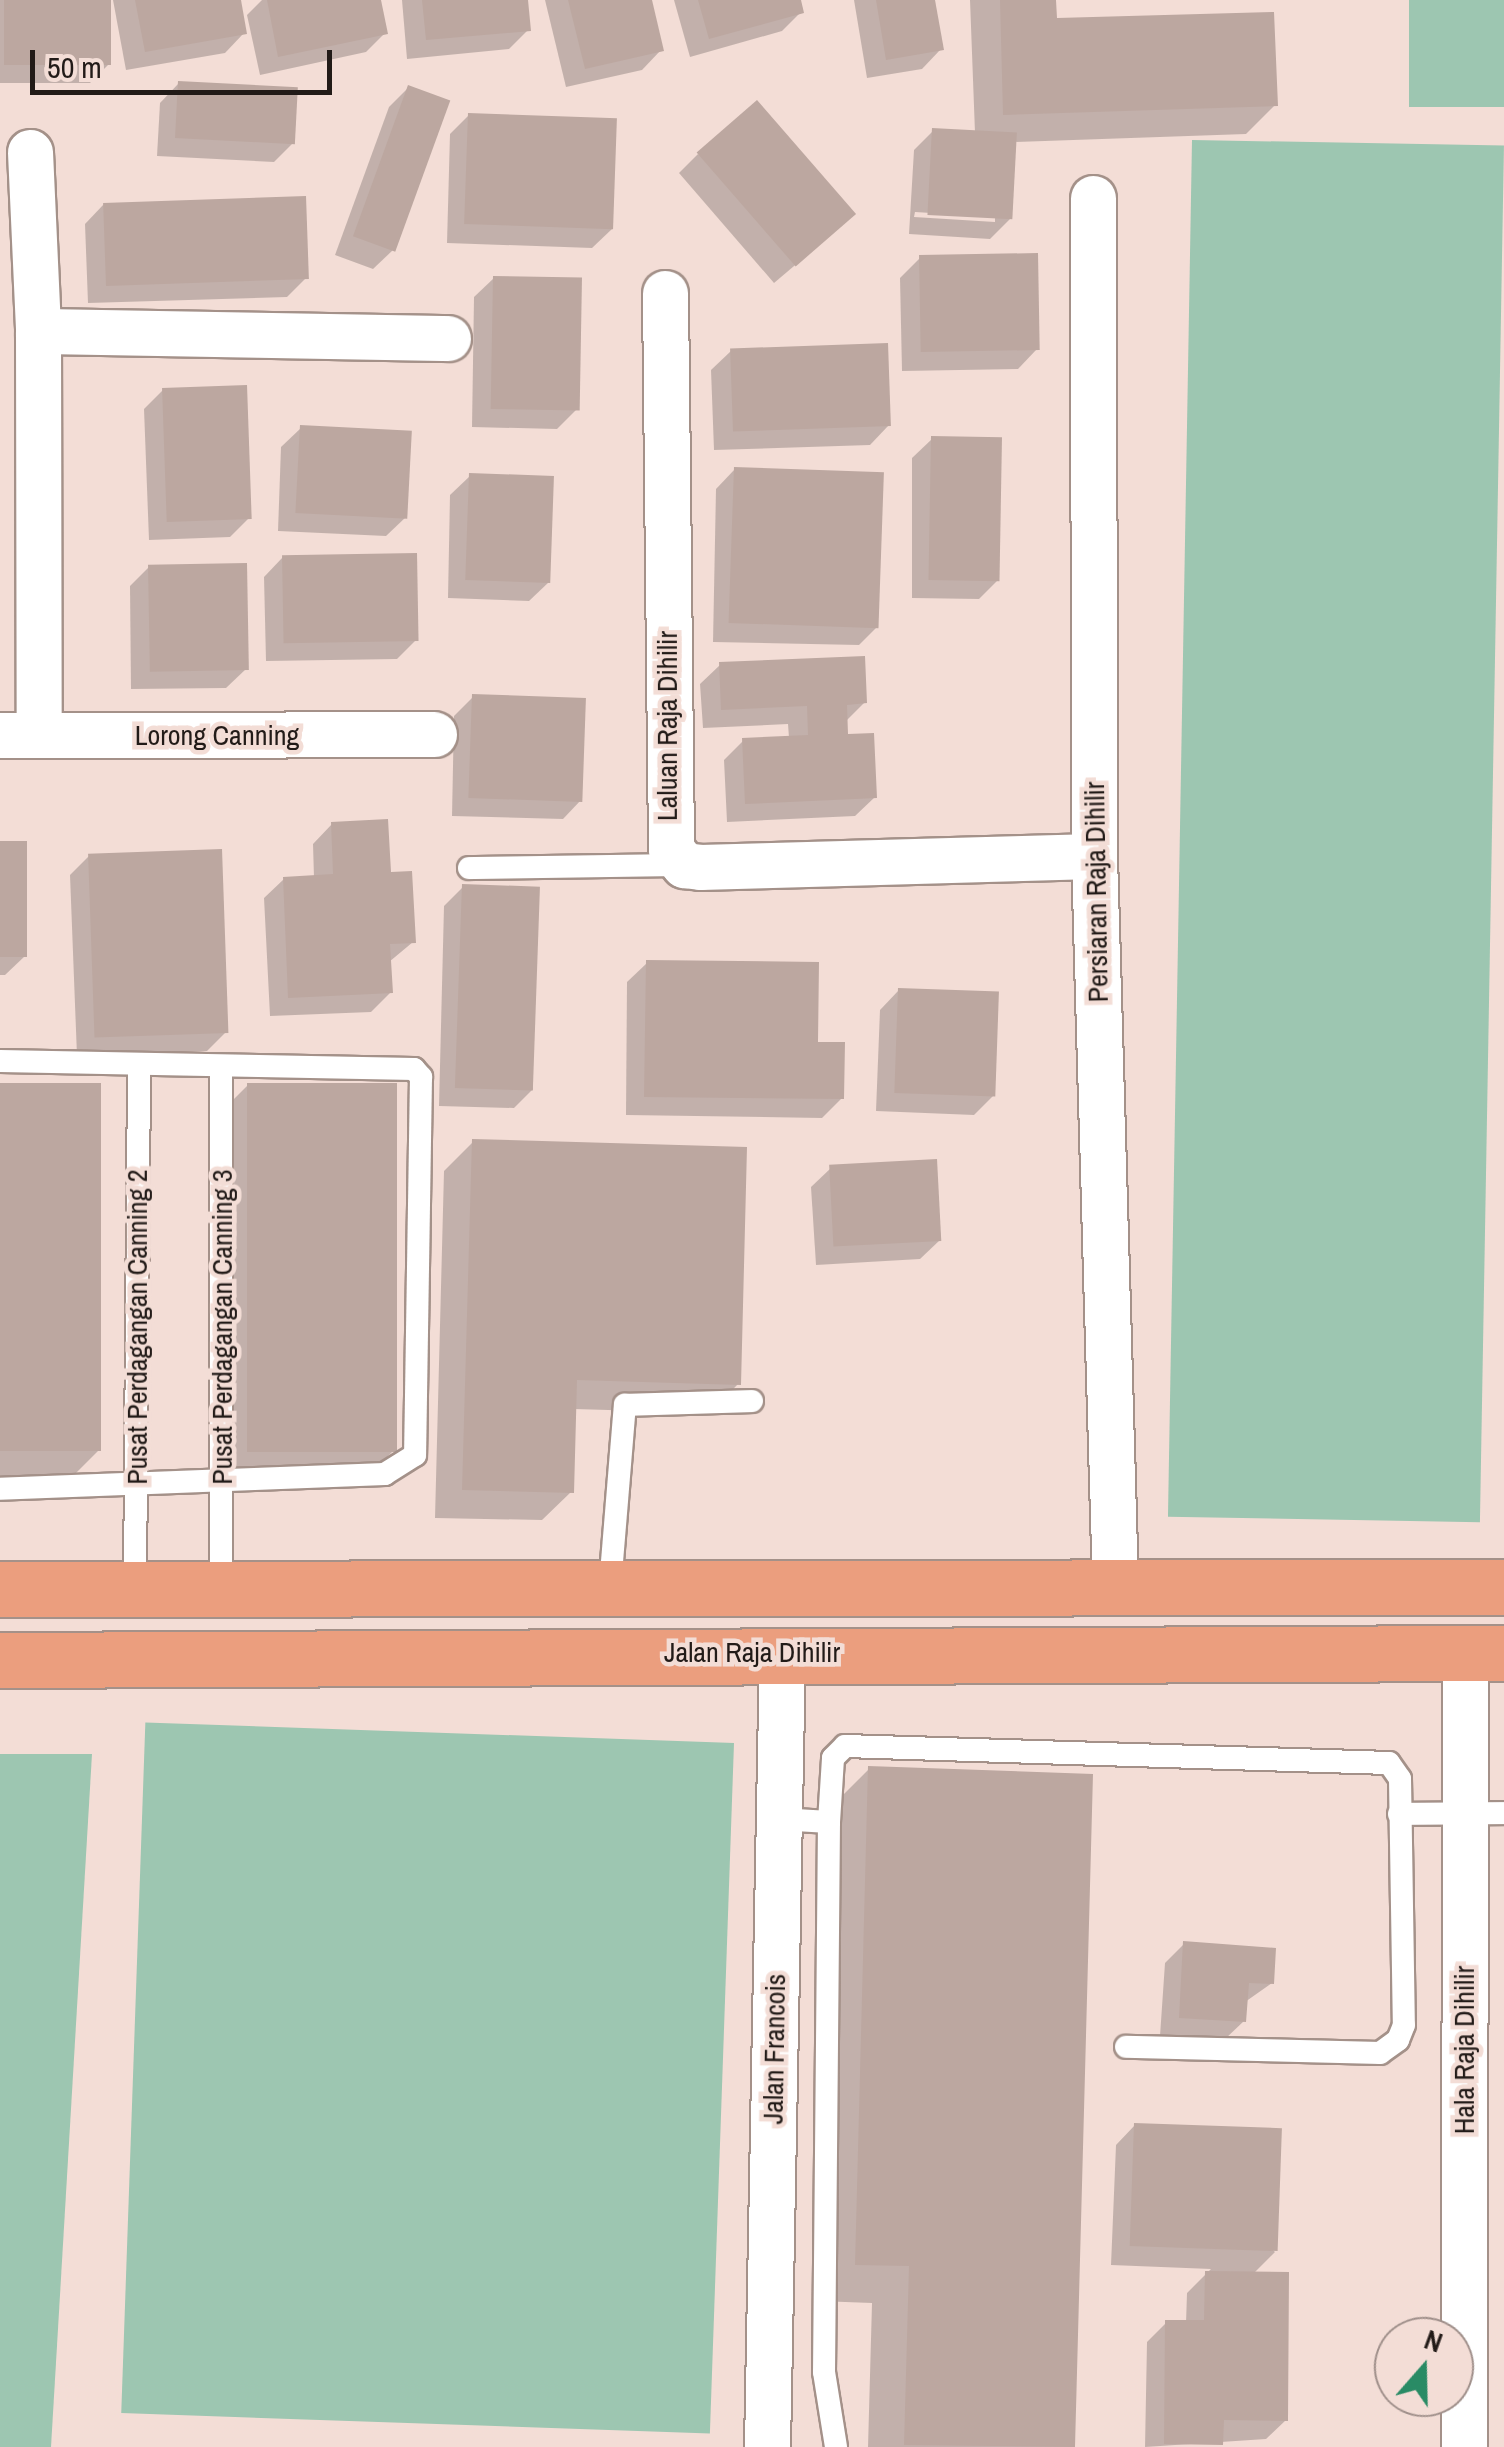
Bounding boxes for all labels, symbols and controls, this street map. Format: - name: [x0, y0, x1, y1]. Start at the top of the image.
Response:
- scale bar: [35, 30, 338, 92]
- text: 50 m: [47, 47, 102, 87]
- street label: Laluan Raja Dihilir: [650, 631, 684, 821]
- street label: Lorong Canning: [135, 718, 299, 752]
- street label: Persiaran Raja Dihilir: [1077, 781, 1115, 1003]
- street label: Pusat Perdagangan Canning 2: [120, 1169, 154, 1485]
- street label: Pusat Perdagangan Canning 3: [205, 1169, 239, 1485]
- street label: Jalan Raja Dihilir: [664, 1635, 840, 1669]
- street label: Hala Raja Dihilir: [1447, 1966, 1481, 2134]
- street label: Jalan Francois: [756, 1973, 792, 2125]
- north arrow: [1374, 2317, 1474, 2417]
- text: N: [1419, 2320, 1448, 2361]

